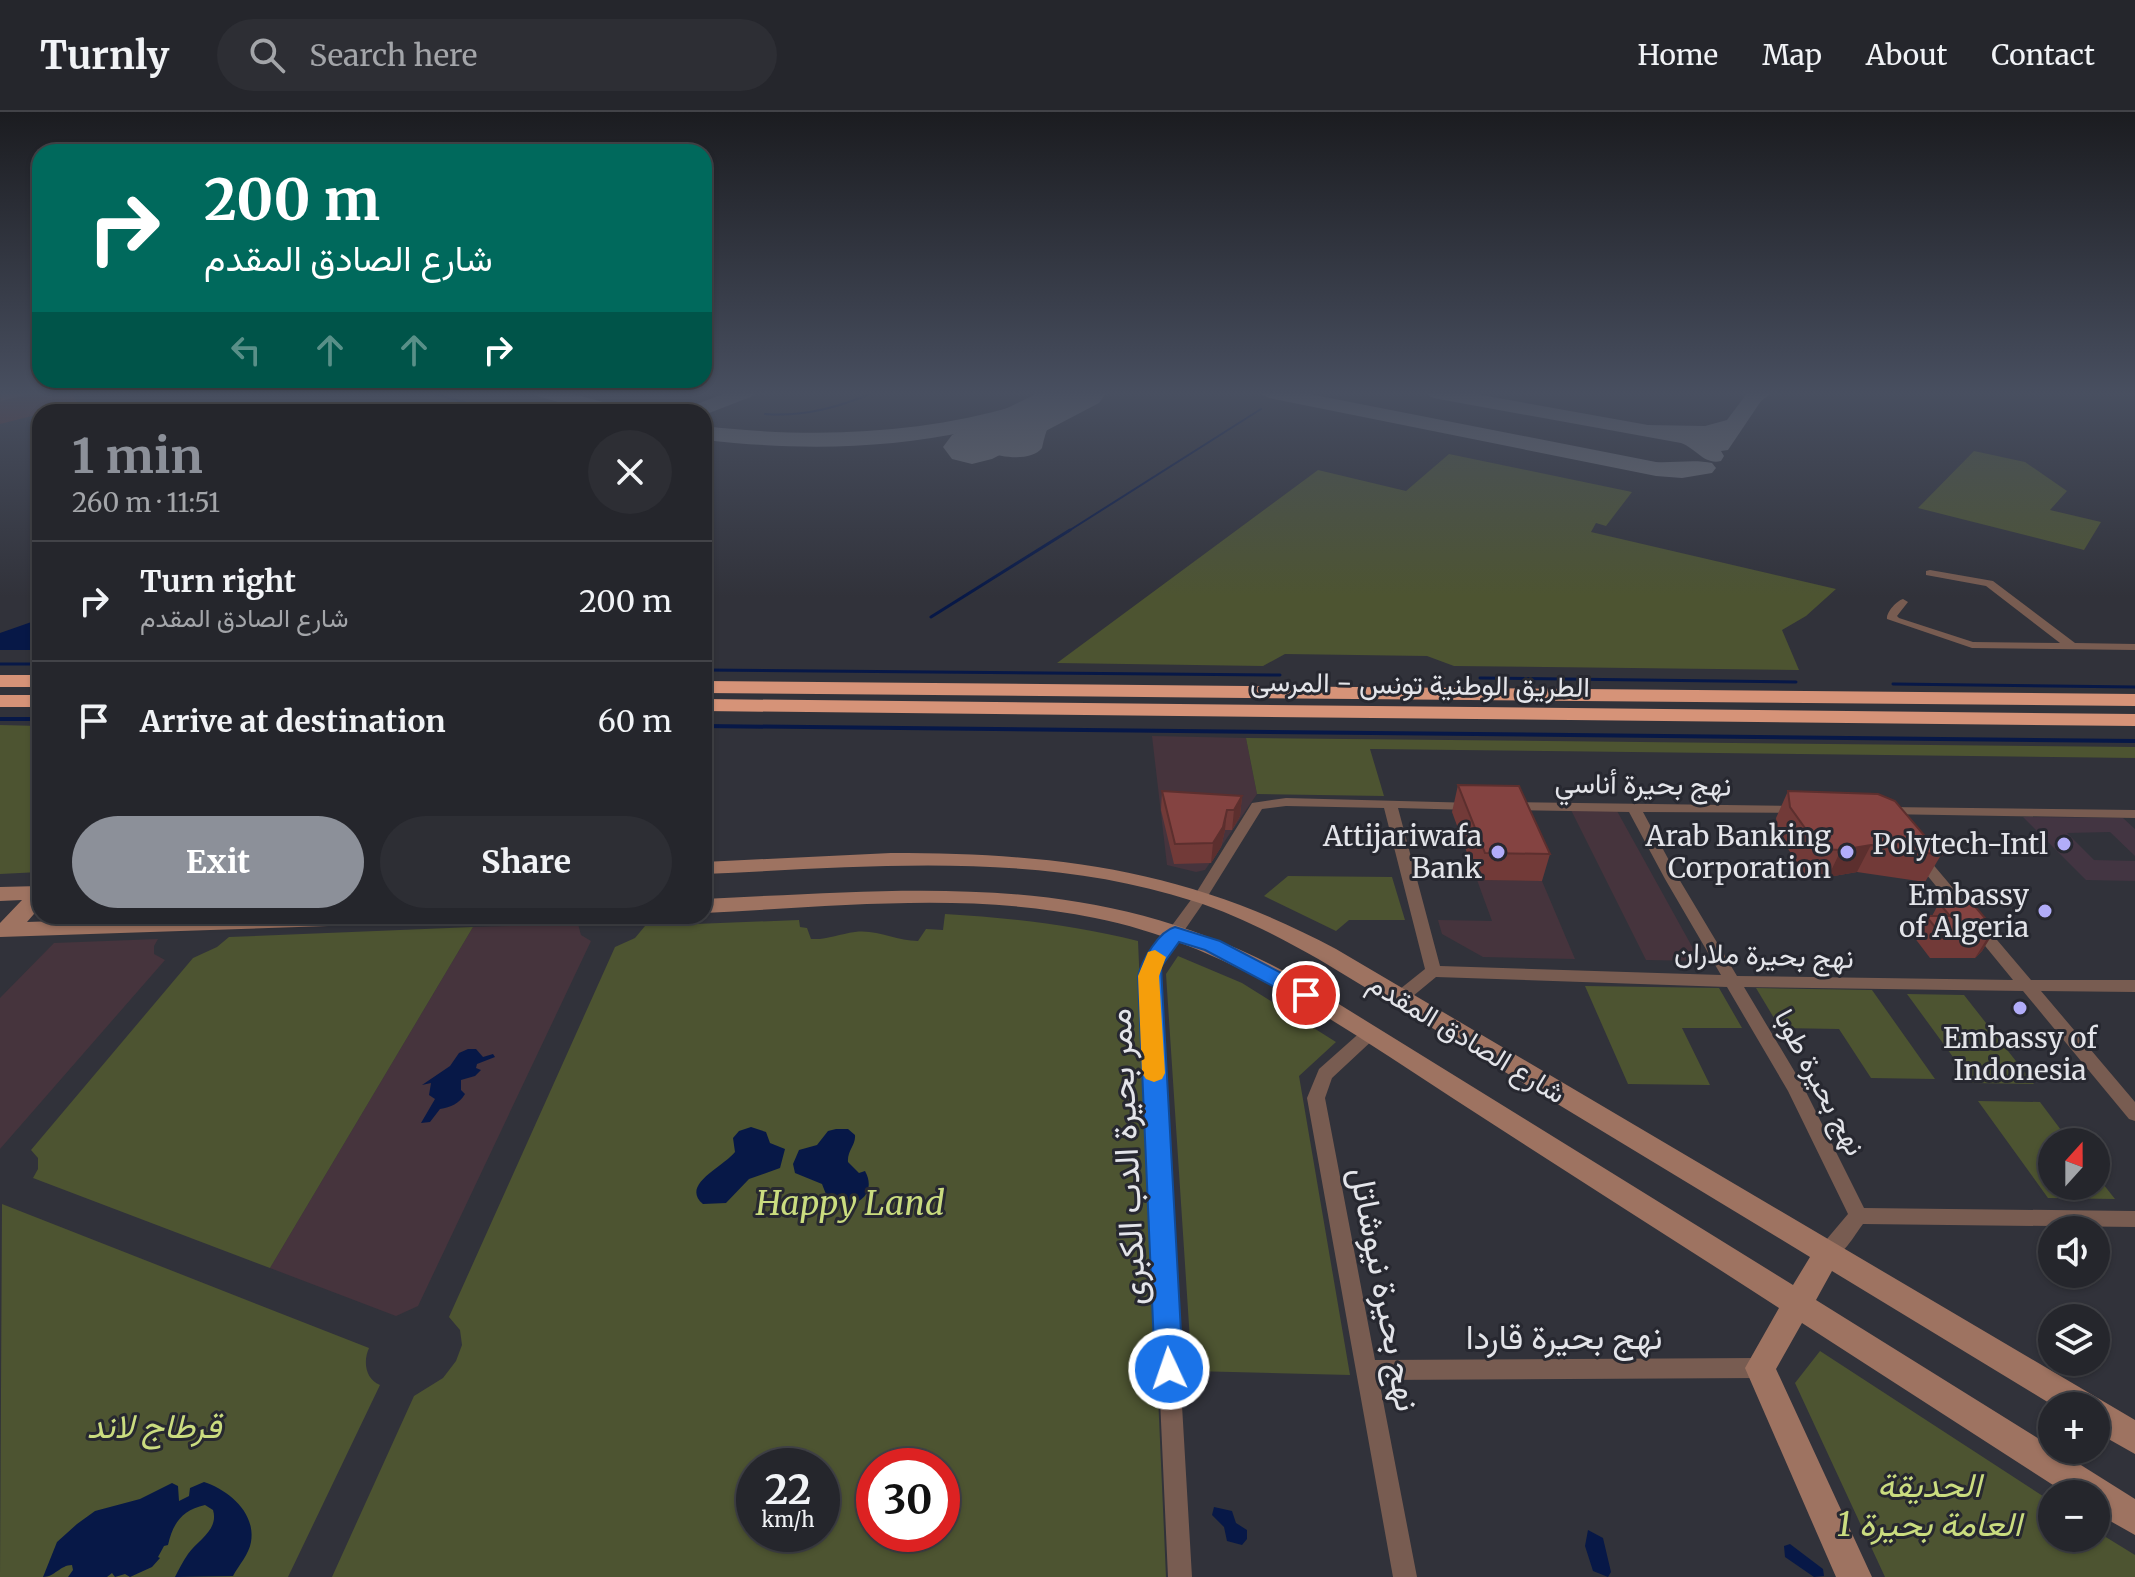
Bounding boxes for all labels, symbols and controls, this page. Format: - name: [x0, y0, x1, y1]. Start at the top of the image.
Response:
- search box: [217, 19, 777, 91]
- text: Turnly: [40, 32, 169, 79]
- icon: search: [245, 33, 289, 77]
- text: Search here: [309, 36, 478, 74]
- text: Home: [1637, 37, 1718, 73]
- text: Map: [1762, 37, 1822, 73]
- text: About: [1866, 37, 1947, 73]
- text: Contact: [1991, 37, 2095, 73]
- text: 200 m: [204, 165, 380, 235]
- icon: right: [72, 176, 176, 280]
- text: شارع الصادق المقدم: [204, 236, 493, 281]
- icon: left: [224, 328, 268, 372]
- icon: ahead: [308, 328, 352, 372]
- icon: ahead: [392, 328, 436, 372]
- icon: right: [476, 328, 520, 372]
- text: 1 min: [72, 426, 203, 486]
- button: close: [588, 430, 672, 514]
- text: 260 m · 11:51: [72, 486, 220, 519]
- text: Turn right: [140, 562, 296, 600]
- icon: right: [72, 579, 116, 623]
- text: 200 m: [579, 582, 672, 620]
- text: شارع الصادق المقدم: [140, 601, 348, 634]
- street label: الطريق الوطنية تونس - المرسى: [1250, 663, 1590, 705]
- icon: arrive: [72, 699, 116, 743]
- text: Arrive at destination: [140, 702, 446, 740]
- text: 60 m: [598, 702, 672, 740]
- street label: نهج بحيرة أناسي: [1554, 764, 1732, 809]
- button: Exit: [72, 816, 364, 908]
- button: Share: [380, 816, 672, 908]
- place label: Attijariwafa Bank: [1322, 818, 1482, 886]
- place label: Arab Banking Corporation: [1644, 818, 1831, 886]
- place label: Polytech-Intl: [1872, 826, 2048, 862]
- marker: Polytech-Intl: [2055, 835, 2073, 853]
- marker: Attijariwafa Bank: [1489, 843, 1507, 861]
- marker: Arab Banking Corporation: [1838, 843, 1856, 861]
- place label: Embassy of Algeria: [1899, 877, 2030, 945]
- marker: Embassy of Algeria: [2036, 902, 2054, 920]
- street label: نهج بحيرة ملاران: [1674, 934, 1854, 978]
- pin: [1272, 961, 1340, 1029]
- street label: شارع الصادق المقدم: [1361, 965, 1572, 1112]
- icon: arrive: [1284, 973, 1328, 1017]
- marker: Embassy of Indonesia: [2011, 999, 2029, 1017]
- street label: نهج بحيرة طوبا: [1765, 1003, 1874, 1162]
- street label: ممر بحيرة الدب الكبرى: [1097, 1007, 1155, 1307]
- place label: Embassy of Indonesia: [1943, 1020, 2098, 1088]
- north arrow: [2038, 1128, 2110, 1200]
- map controls: [2038, 1128, 2110, 1552]
- street label: نهج بحيرة نيوشاتل: [1338, 1163, 1429, 1415]
- park label: Happy Land: [754, 1182, 945, 1224]
- button: sound: [2038, 1216, 2110, 1288]
- button: layers: [2038, 1304, 2110, 1376]
- street label: نهج بحيرة قاردا: [1466, 1316, 1662, 1361]
- position arrow: [1127, 1327, 1211, 1411]
- button: +: [2038, 1392, 2110, 1464]
- park label: قرطاج لاند: [87, 1405, 224, 1450]
- speed limit sign: 30: [856, 1448, 960, 1552]
- park label: الحديقة العامة بحيرة 1: [1837, 1464, 2025, 1545]
- text: 22: [765, 1465, 811, 1515]
- button: −: [2038, 1480, 2110, 1552]
- text: km/h: [762, 1507, 814, 1532]

